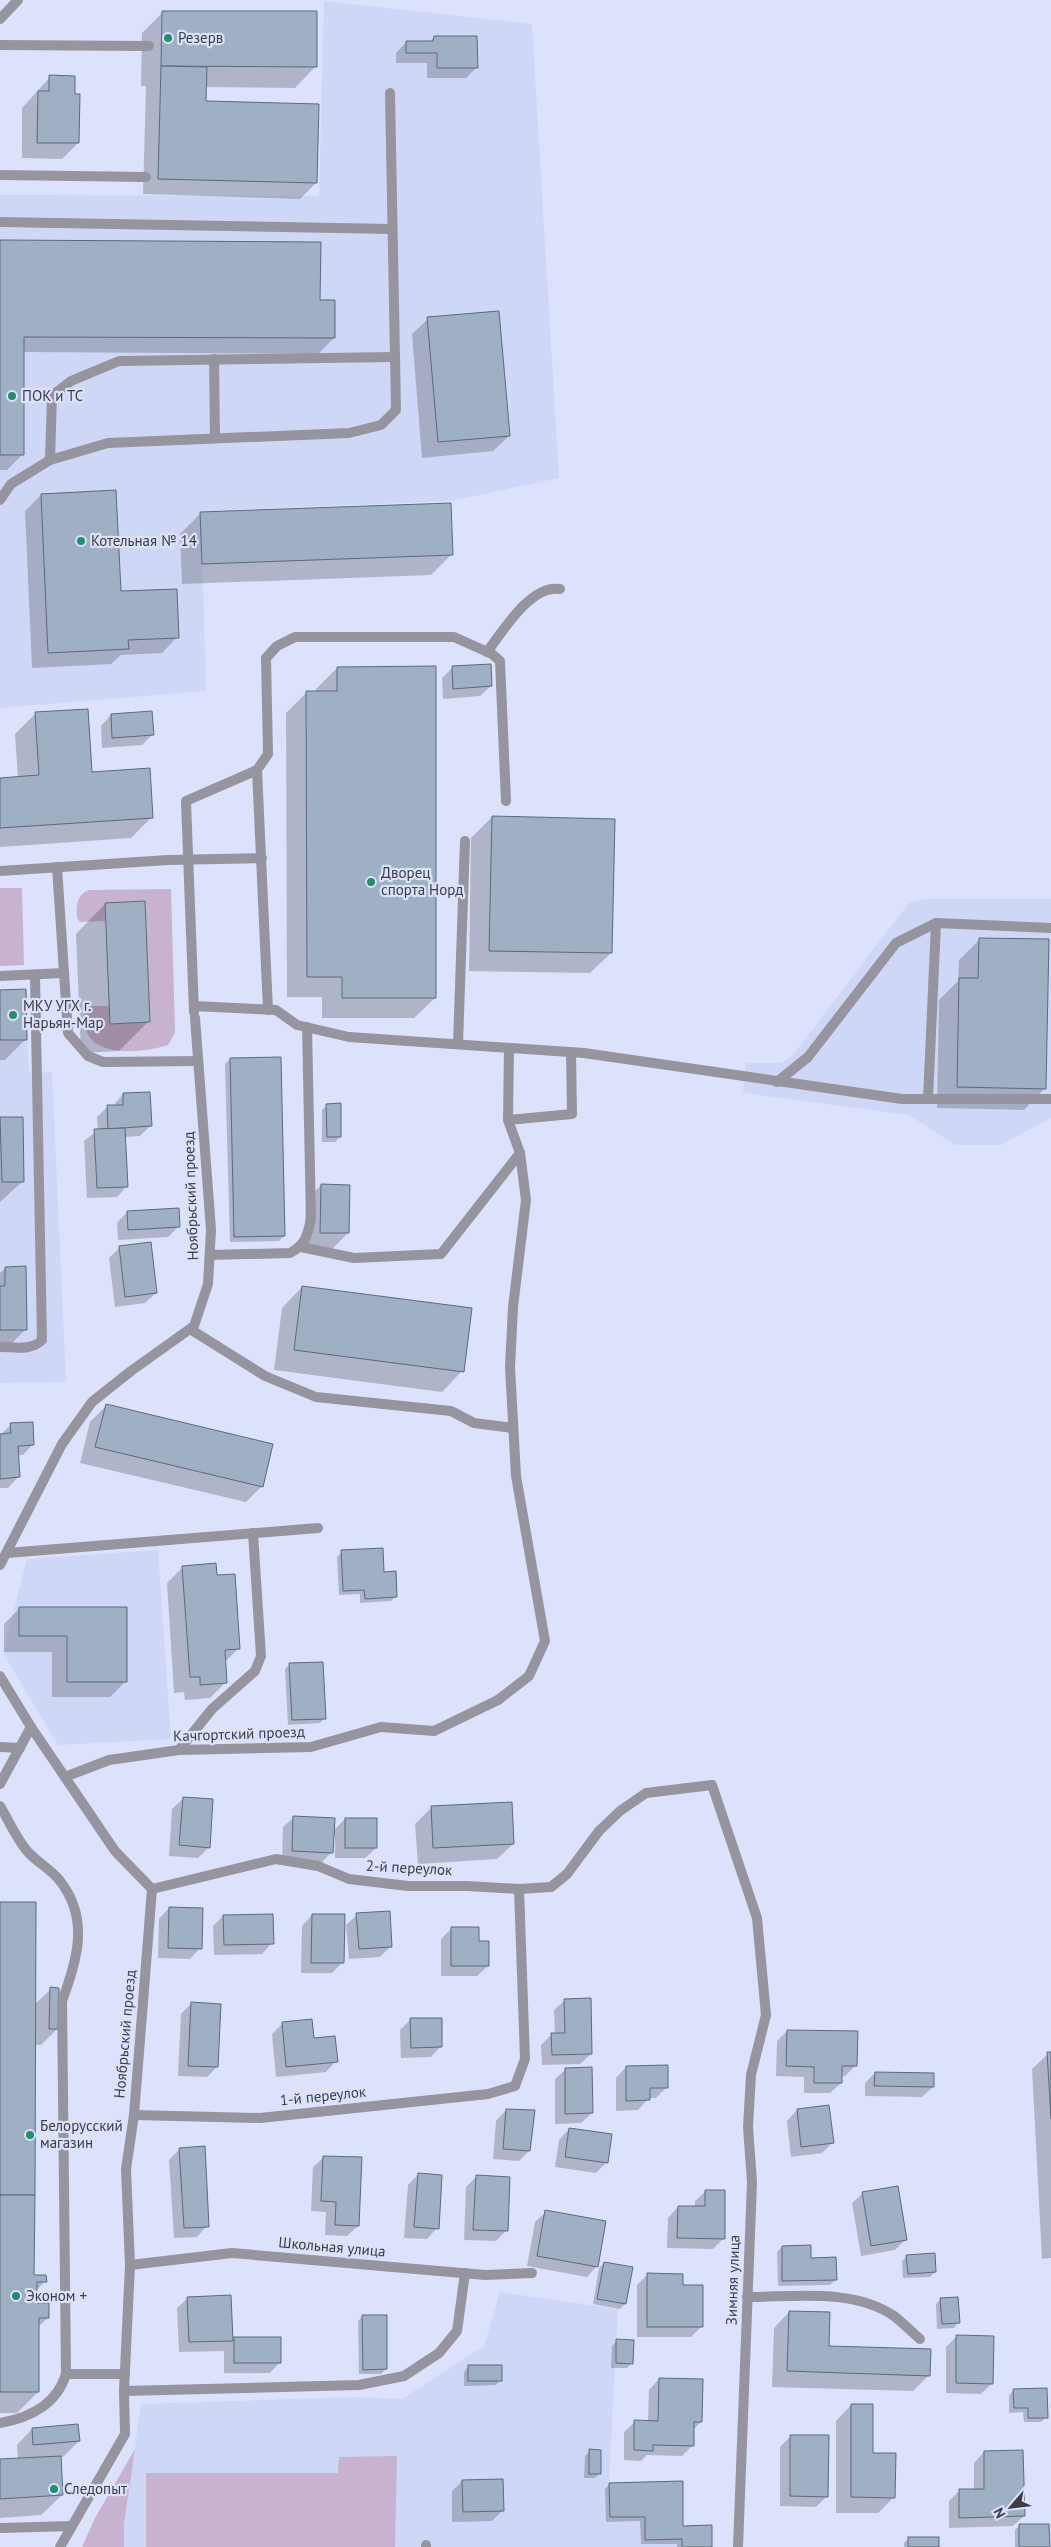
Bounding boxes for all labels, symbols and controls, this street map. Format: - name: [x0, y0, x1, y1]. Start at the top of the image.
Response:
- place label: Резерв: [178, 28, 223, 47]
- marker: Резерв: [162, 32, 174, 44]
- place label: ПОК и ТС: [22, 386, 83, 405]
- marker: ПОК и ТС: [6, 390, 18, 402]
- place label: Котельная № 14: [91, 531, 197, 550]
- marker: Котельная № 14: [75, 535, 87, 547]
- place label: Дворец спорта Норд: [381, 863, 463, 899]
- marker: Дворец спорта Норд: [365, 876, 377, 888]
- place label: МКУ УГХ г. Нарьян-Мар: [23, 996, 104, 1032]
- marker: МКУ УГХ г. Нарьян-Мар: [7, 1009, 19, 1021]
- street label: Ноябрьский проезд: [179, 1131, 202, 1261]
- street label: Качгортский проезд: [173, 1722, 305, 1745]
- street label: 2-й переулок: [365, 1856, 454, 1879]
- street label: Ноябрьский проезд: [109, 1969, 140, 2099]
- street label: 1-й переулок: [279, 2081, 368, 2109]
- place label: Белорусский магазин: [40, 2116, 123, 2152]
- marker: Белорусский магазин: [24, 2129, 36, 2141]
- street label: Школьная улица: [278, 2232, 386, 2261]
- street label: Зимняя улица: [721, 2234, 744, 2326]
- place label: Эконом +: [26, 2286, 87, 2305]
- marker: Эконом +: [10, 2290, 22, 2302]
- place label: Следопыт: [64, 2479, 127, 2498]
- north arrow: [986, 2482, 1036, 2532]
- marker: Следопыт: [48, 2483, 60, 2495]
- text: N: [989, 2505, 1010, 2521]

